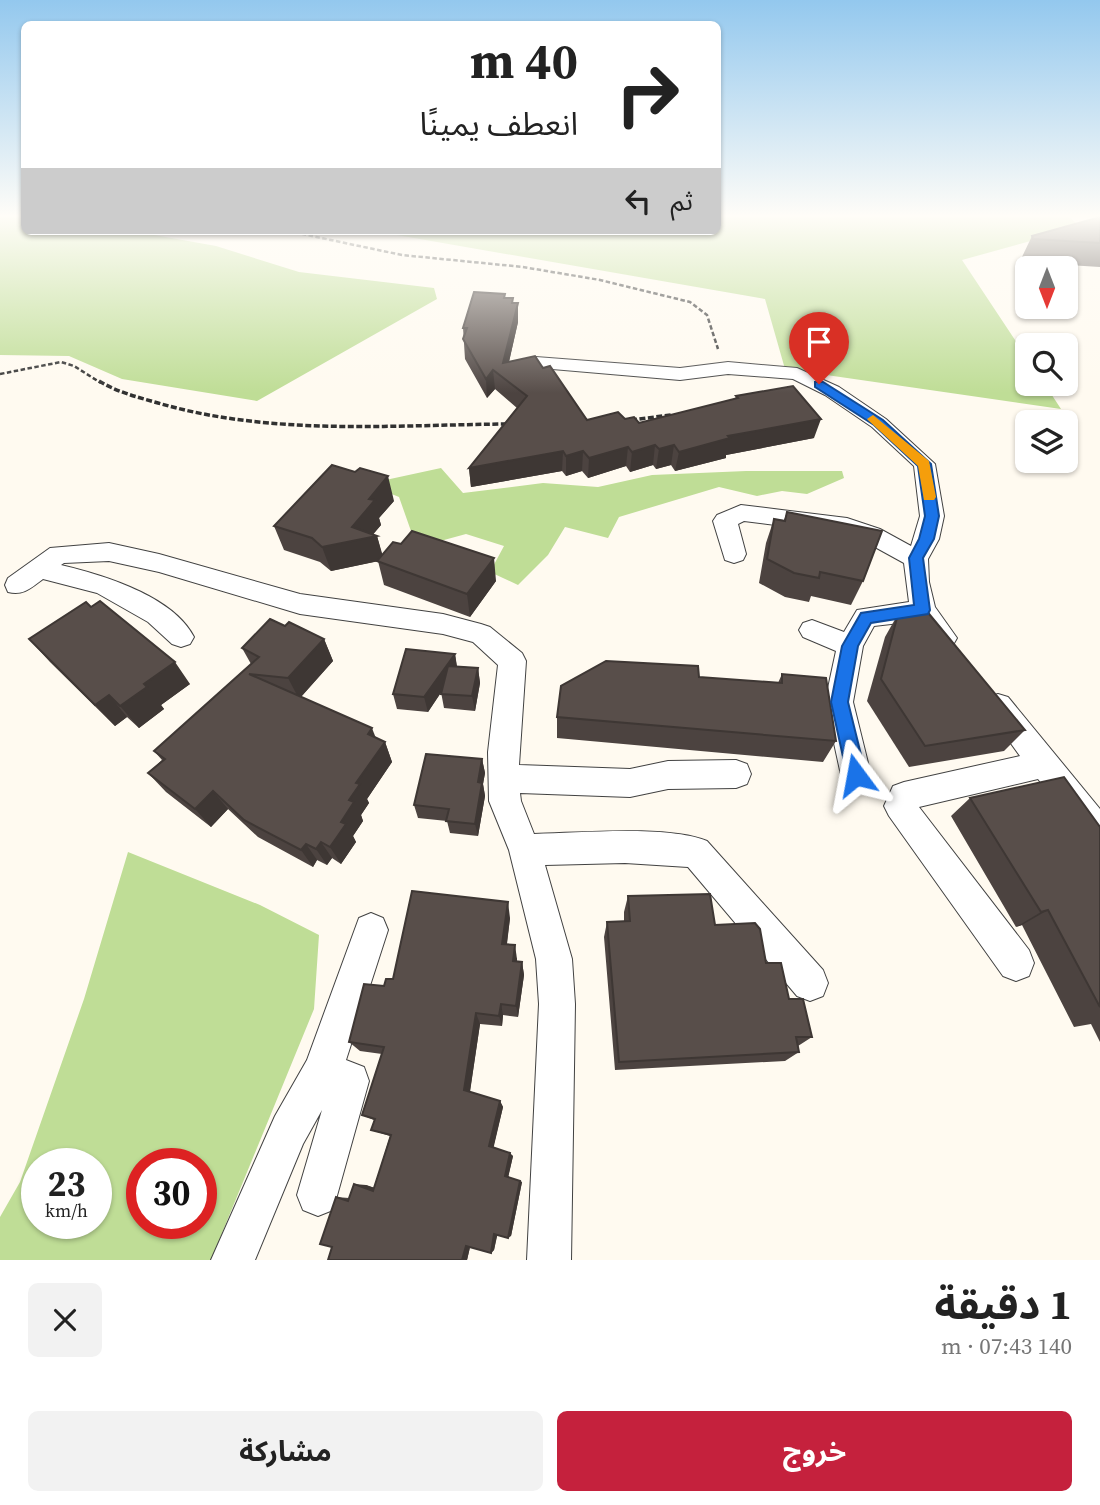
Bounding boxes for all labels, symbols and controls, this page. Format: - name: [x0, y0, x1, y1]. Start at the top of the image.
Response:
- text: 40 m: [470, 27, 578, 94]
- icon: right: [602, 49, 693, 140]
- text: انعطف يمينًا: [420, 102, 578, 146]
- icon: left: [619, 182, 657, 220]
- text: ثم: [671, 183, 693, 219]
- north arrow: [1015, 256, 1078, 318]
- map controls: [1015, 256, 1078, 473]
- pin: [789, 312, 849, 384]
- icon: arrive: [800, 323, 838, 361]
- button: search: [1015, 333, 1078, 396]
- button: layers: [1015, 410, 1078, 473]
- position arrow: [819, 738, 893, 812]
- speed limit sign: 30: [126, 1148, 217, 1239]
- text: 23: [48, 1160, 85, 1208]
- text: km/h: [45, 1198, 88, 1223]
- text: 1 دقيقة: [935, 1275, 1072, 1333]
- button: close: [28, 1283, 102, 1357]
- text: 140 m · 07:43: [941, 1330, 1072, 1362]
- button: مشاركة: [28, 1411, 543, 1491]
- button: خروج: [557, 1411, 1072, 1491]

